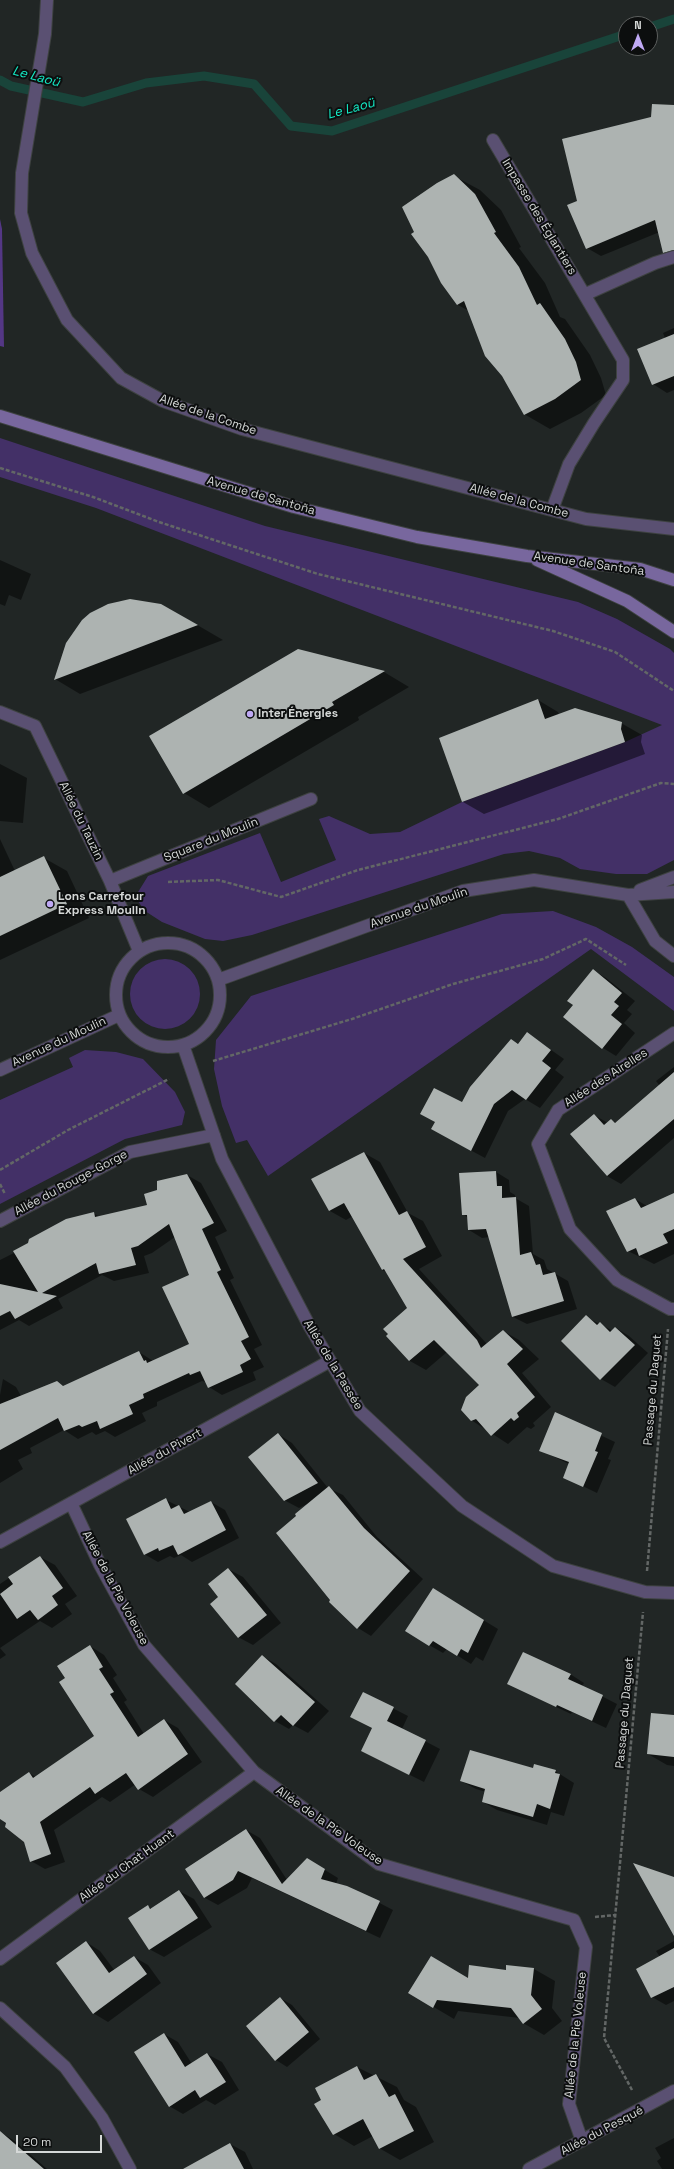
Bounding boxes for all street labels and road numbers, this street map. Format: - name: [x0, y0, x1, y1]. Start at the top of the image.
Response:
- street label: Impasse des Églantiers: [499, 156, 579, 278]
- street label: Allée de la Combe: [158, 392, 258, 438]
- street label: Avenue de Santoña: [205, 474, 317, 518]
- street label: Allée de la Combe: [468, 481, 570, 521]
- street label: Avenue de Santoña: [533, 549, 645, 579]
- street label: Allée du Tauzin: [56, 779, 106, 863]
- street label: Square du Moulin: [162, 815, 260, 865]
- street label: Avenue du Moulin: [368, 885, 470, 931]
- street label: Avenue du Moulin: [10, 1014, 108, 1070]
- street label: Allée des Airelles: [562, 1046, 650, 1110]
- street label: Allée du Rouge-Gorge: [12, 1147, 130, 1219]
- street label: Allée de la Passée: [300, 1317, 366, 1413]
- street label: Passage du Daguet: [641, 1334, 665, 1446]
- street label: Allée du Pivert: [125, 1426, 205, 1478]
- street label: Allée de la Pie Voleuse: [79, 1528, 151, 1648]
- street label: Passage du Daguet: [613, 1657, 637, 1769]
- street label: Allée de la Pie Voleuse: [273, 1784, 385, 1868]
- street label: Allée du Chat Huant: [77, 1827, 177, 1905]
- street label: Allée de la Pie Voleuse: [562, 1971, 590, 2099]
- street label: Allée du Pesqué: [558, 2103, 646, 2159]

